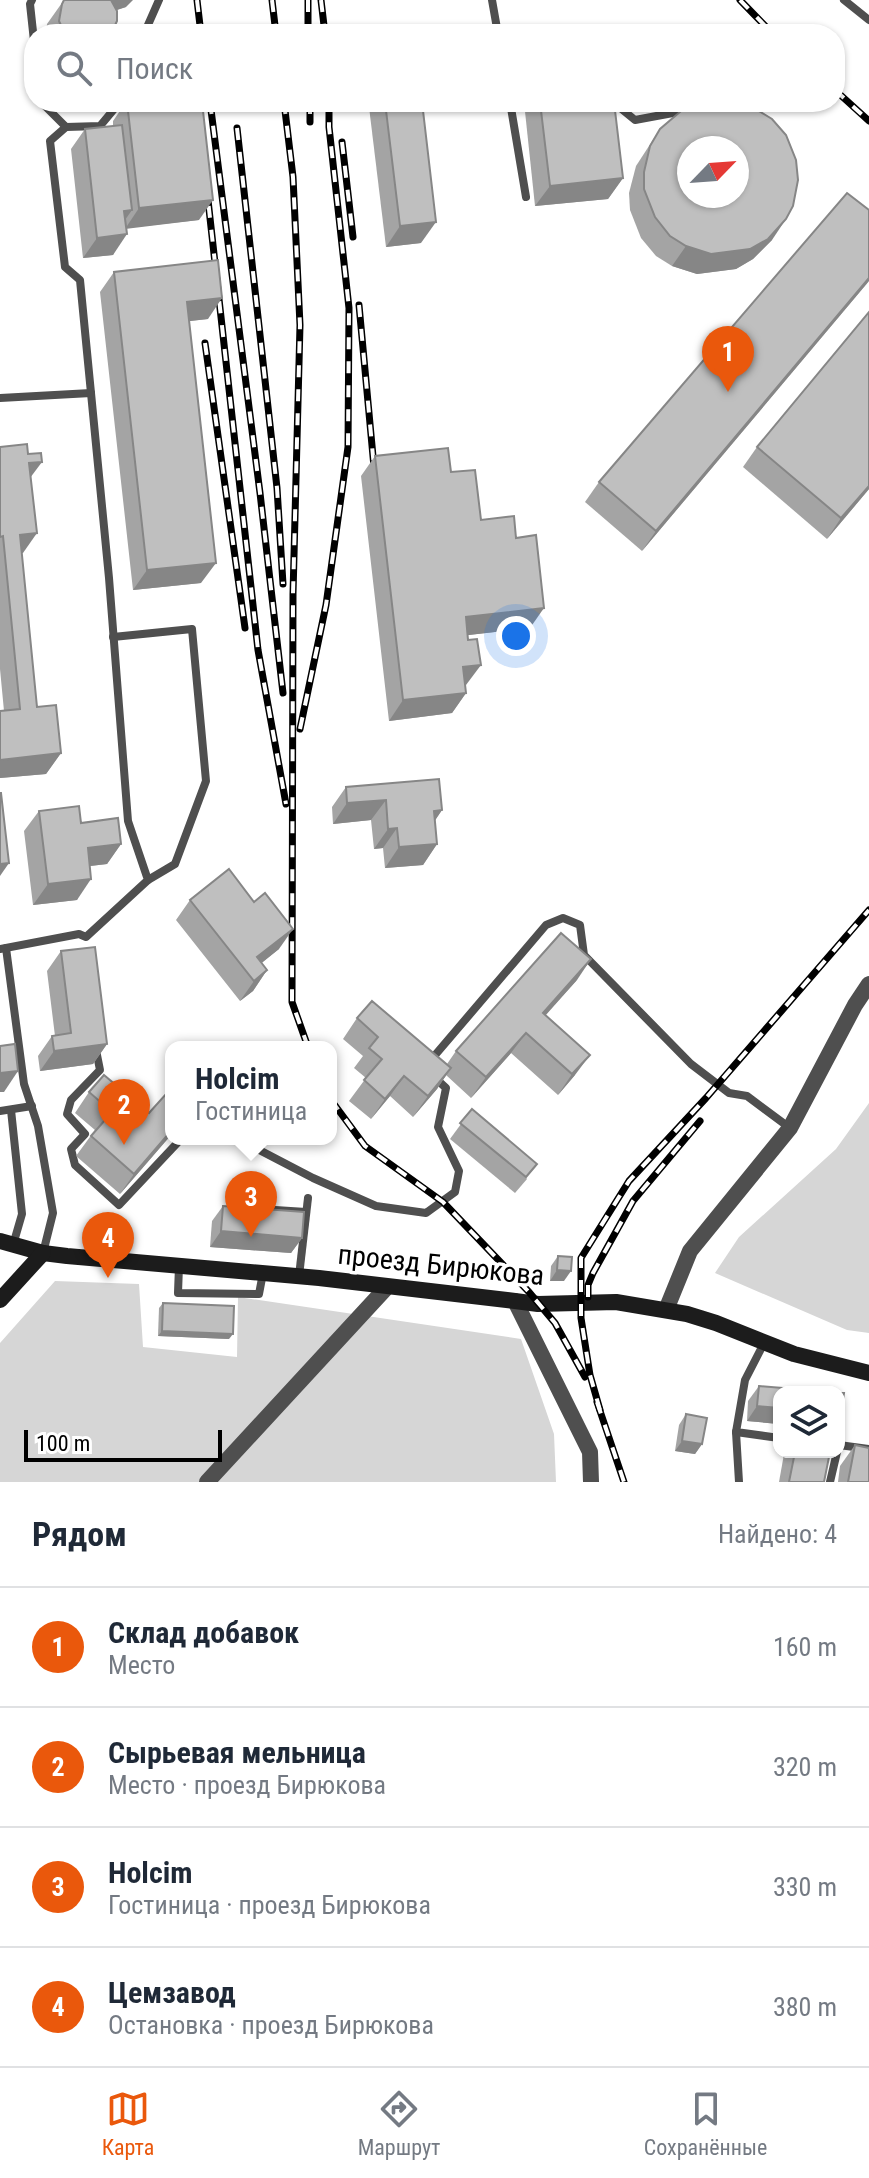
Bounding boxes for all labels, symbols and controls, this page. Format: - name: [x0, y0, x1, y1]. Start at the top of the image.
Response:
- search box: [24, 24, 845, 112]
- icon: search: [52, 46, 96, 90]
- text: Поиск: [116, 51, 193, 86]
- north arrow: [677, 136, 749, 208]
- pin: 1: [702, 326, 754, 392]
- your location: [496, 616, 536, 656]
- popup: [165, 1041, 337, 1145]
- text: Holcim: [195, 1061, 279, 1096]
- pin: 2: [98, 1079, 150, 1145]
- text: Гостиница: [195, 1096, 307, 1126]
- pin: 3: [225, 1171, 277, 1237]
- pin: 4: [82, 1212, 134, 1278]
- street label: проезд Бирюкова: [336, 1238, 546, 1292]
- map controls: [773, 1386, 845, 1458]
- button: layers: [773, 1386, 845, 1458]
- scale bar: [24, 1426, 222, 1462]
- text: 100 m: [36, 1431, 90, 1456]
- text: Рядом: [32, 1514, 127, 1554]
- text: Найдено: 4: [718, 1519, 837, 1549]
- text: Склад добавок: [108, 1615, 299, 1650]
- text: 1: [51, 1632, 65, 1662]
- text: 160 m: [773, 1632, 837, 1662]
- text: Место: [108, 1650, 175, 1680]
- text: Сырьевая мельница: [108, 1735, 366, 1770]
- text: 2: [51, 1752, 65, 1782]
- text: 320 m: [773, 1752, 837, 1782]
- text: Место · проезд Бирюкова: [108, 1770, 386, 1800]
- text: Holcim: [108, 1855, 193, 1890]
- text: 3: [51, 1872, 65, 1902]
- text: 330 m: [773, 1872, 837, 1902]
- text: Гостиница · проезд Бирюкова: [108, 1890, 431, 1920]
- text: Цемзавод: [108, 1975, 236, 2010]
- text: 4: [51, 1992, 65, 2022]
- text: 380 m: [773, 1992, 837, 2022]
- text: Остановка · проезд Бирюкова: [108, 2010, 434, 2040]
- tab: Карта: [102, 2087, 154, 2160]
- tab: Маршрут: [358, 2087, 440, 2160]
- tab: Сохранённые: [644, 2087, 767, 2160]

